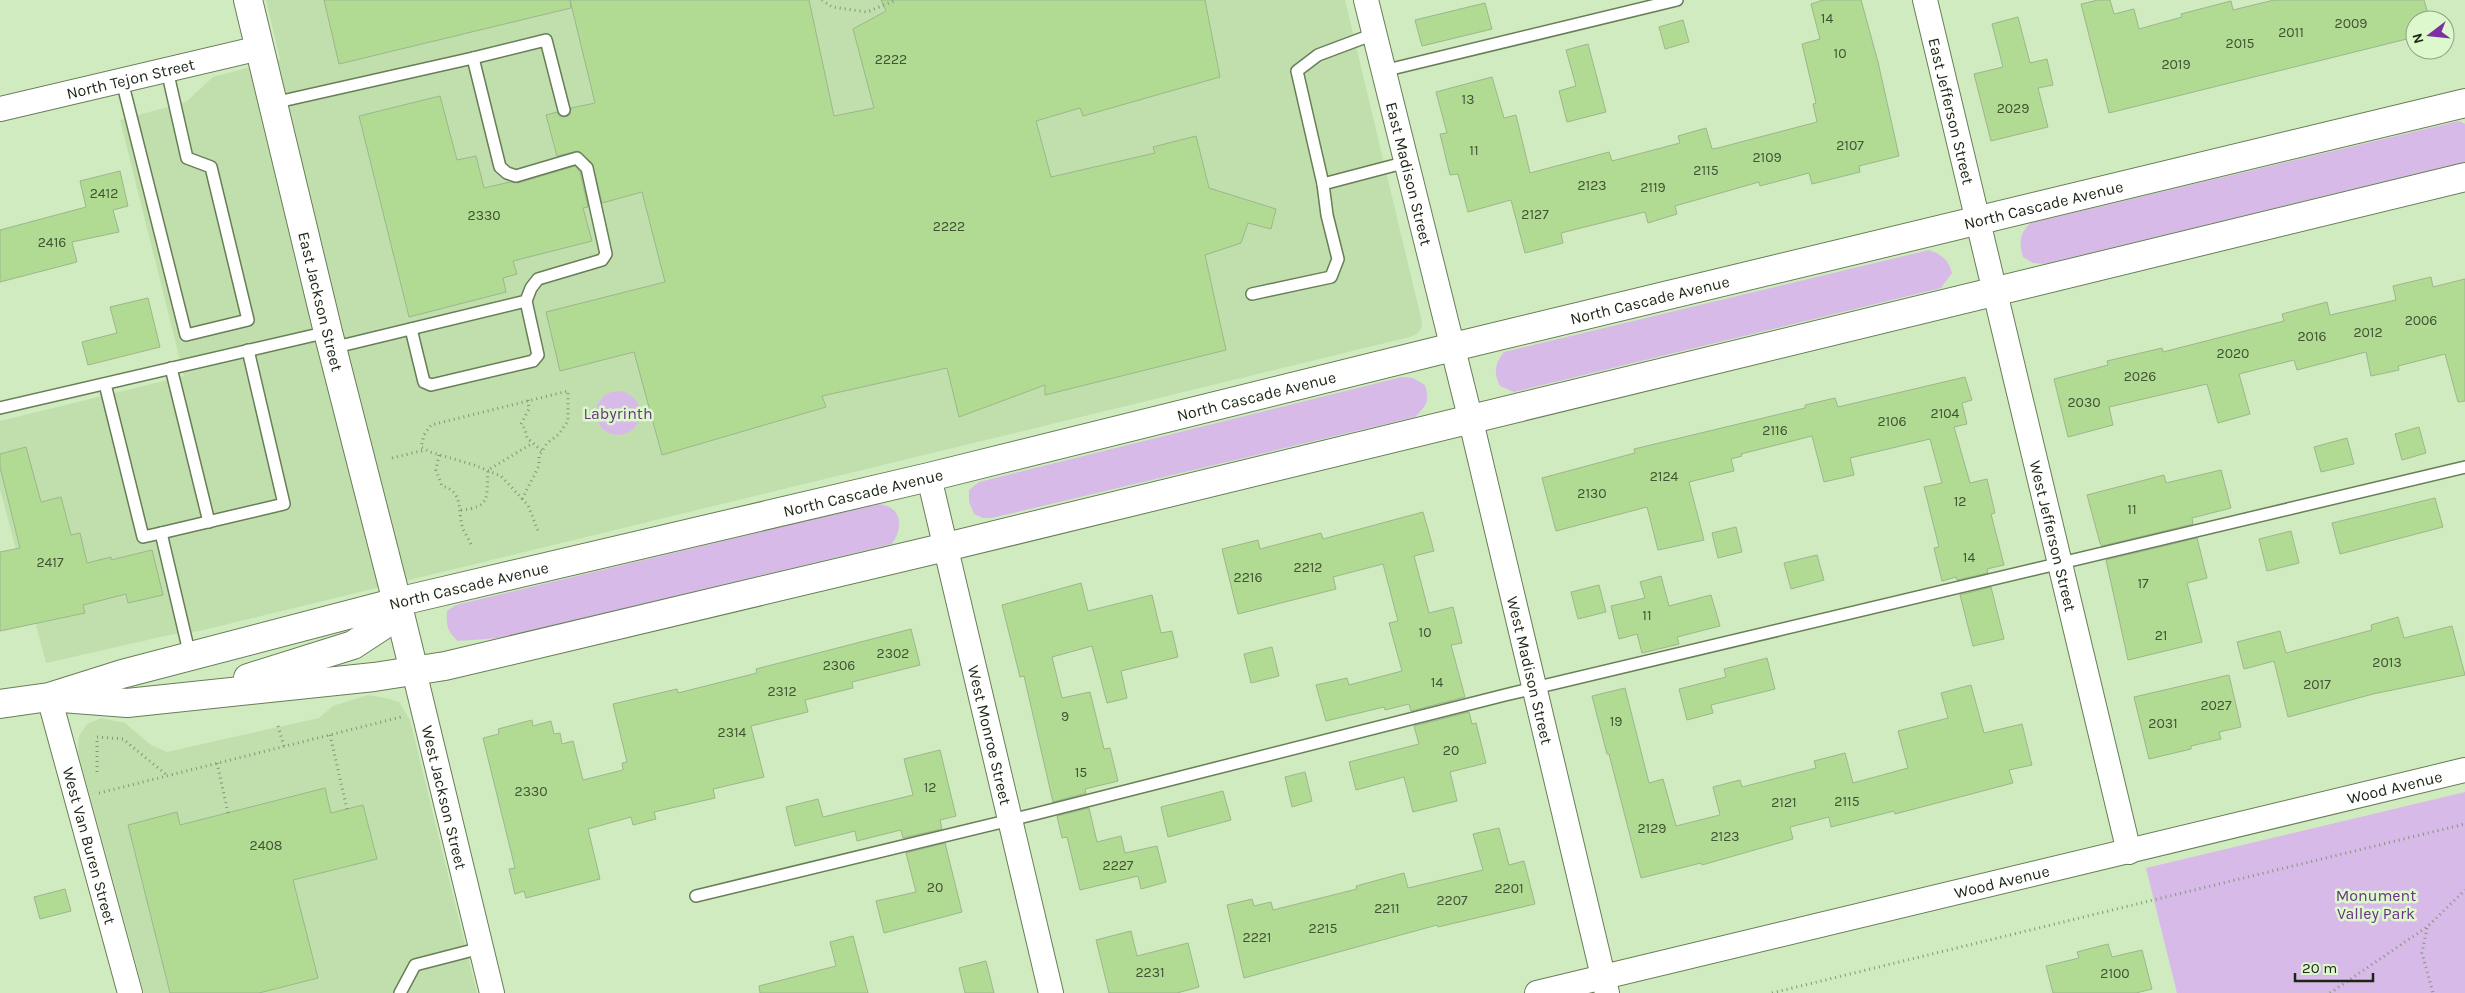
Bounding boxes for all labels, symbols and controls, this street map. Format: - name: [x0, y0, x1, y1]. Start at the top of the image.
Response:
- house number: 14: [1821, 10, 1833, 27]
- north arrow: [2405, 10, 2455, 60]
- house number: 2009: [2335, 15, 2367, 32]
- house number: 2011: [2278, 24, 2304, 41]
- text: N: [2408, 31, 2428, 46]
- house number: 2015: [2226, 35, 2255, 52]
- street label: East Jefferson Street: [1925, 36, 1978, 186]
- house number: 10: [1834, 45, 1846, 62]
- house number: 2222: [875, 51, 907, 68]
- street label: North Tejon Street: [64, 54, 197, 103]
- house number: 2019: [2161, 56, 2191, 73]
- house number: 13: [1462, 91, 1474, 108]
- street label: East Madison Street: [1382, 100, 1436, 247]
- house number: 2029: [1997, 100, 2029, 117]
- house number: 2107: [1836, 137, 1864, 154]
- house number: 11: [1469, 142, 1479, 159]
- house number: 2109: [1752, 149, 1782, 166]
- house number: 2115: [1693, 162, 1719, 179]
- street label: North Cascade Avenue: [1962, 176, 2125, 233]
- house number: 2123: [1577, 177, 1607, 194]
- house number: 2119: [1640, 179, 1666, 196]
- house number: 2412: [90, 185, 118, 202]
- house number: 2127: [1521, 206, 1549, 223]
- house number: 2330: [468, 207, 500, 224]
- house number: 2222: [933, 218, 965, 235]
- street label: East Jackson Street: [295, 230, 347, 373]
- house number: 2416: [38, 234, 66, 251]
- street label: North Cascade Avenue: [1568, 271, 1731, 328]
- house number: 2006: [2405, 312, 2437, 329]
- house number: 2012: [2353, 324, 2383, 341]
- house number: 2016: [2297, 328, 2327, 345]
- house number: 2020: [2217, 345, 2249, 362]
- street label: North Cascade Avenue: [1175, 367, 1338, 425]
- house number: 2026: [2124, 368, 2156, 385]
- house number: 2030: [2068, 394, 2101, 411]
- park label: Labyrinth: [583, 404, 653, 423]
- house number: 2104: [1931, 405, 1960, 422]
- house number: 2106: [1877, 413, 1907, 430]
- house number: 2116: [1762, 422, 1788, 439]
- street label: West Jefferson Street: [2026, 458, 2081, 613]
- street label: North Cascade Avenue: [781, 464, 945, 520]
- house number: 2124: [1650, 468, 1679, 485]
- house number: 2130: [1577, 485, 1607, 502]
- house number: 12: [1954, 493, 1966, 510]
- house number: 11: [2127, 501, 2137, 518]
- house number: 14: [1963, 549, 1975, 566]
- house number: 2417: [36, 554, 64, 571]
- street label: North Cascade Avenue: [387, 557, 550, 613]
- house number: 2212: [1294, 559, 1322, 576]
- house number: 2216: [1234, 569, 1262, 586]
- house number: 17: [2137, 575, 2149, 592]
- street label: West Madison Street: [1503, 594, 1557, 746]
- house number: 11: [1642, 607, 1652, 624]
- house number: 10: [1419, 624, 1431, 641]
- house number: 21: [2155, 627, 2167, 644]
- house number: 2302: [877, 645, 909, 662]
- house number: 2013: [2372, 654, 2402, 671]
- house number: 2306: [823, 657, 855, 674]
- street label: West Monroe Street: [964, 663, 1016, 807]
- house number: 14: [1431, 674, 1443, 691]
- house number: 2017: [2303, 676, 2331, 693]
- house number: 2312: [767, 683, 797, 700]
- house number: 2027: [2200, 697, 2232, 714]
- house number: 9: [1061, 708, 1069, 725]
- house number: 19: [1610, 713, 1622, 730]
- house number: 2031: [2148, 715, 2178, 732]
- street label: West Jackson Street: [418, 723, 471, 871]
- house number: 2314: [718, 724, 747, 741]
- house number: 20: [1443, 742, 1459, 759]
- house number: 15: [1075, 764, 1087, 781]
- street label: West Van Buren Street: [59, 765, 120, 926]
- street label: Wood Avenue: [2345, 766, 2444, 808]
- house number: 12: [924, 779, 936, 796]
- house number: 2330: [515, 783, 547, 800]
- house number: 2115: [1834, 793, 1860, 810]
- house number: 2121: [1771, 794, 1797, 811]
- house number: 2129: [1638, 820, 1666, 837]
- house number: 2123: [1710, 828, 1740, 845]
- house number: 2408: [250, 837, 282, 854]
- house number: 2227: [1103, 857, 1134, 874]
- street label: Wood Avenue: [1952, 861, 2051, 902]
- house number: 20: [927, 879, 943, 896]
- house number: 2201: [1494, 880, 1524, 897]
- park label: Monument Valley Park: [2336, 886, 2416, 923]
- house number: 2207: [1436, 892, 1468, 909]
- house number: 2211: [1374, 900, 1400, 917]
- house number: 2215: [1309, 920, 1337, 937]
- house number: 2221: [1243, 929, 1271, 946]
- scale bar: [2295, 950, 2372, 982]
- text: 20 m: [2302, 959, 2337, 977]
- house number: 2231: [1135, 964, 1165, 981]
- house number: 2100: [2100, 965, 2130, 982]

